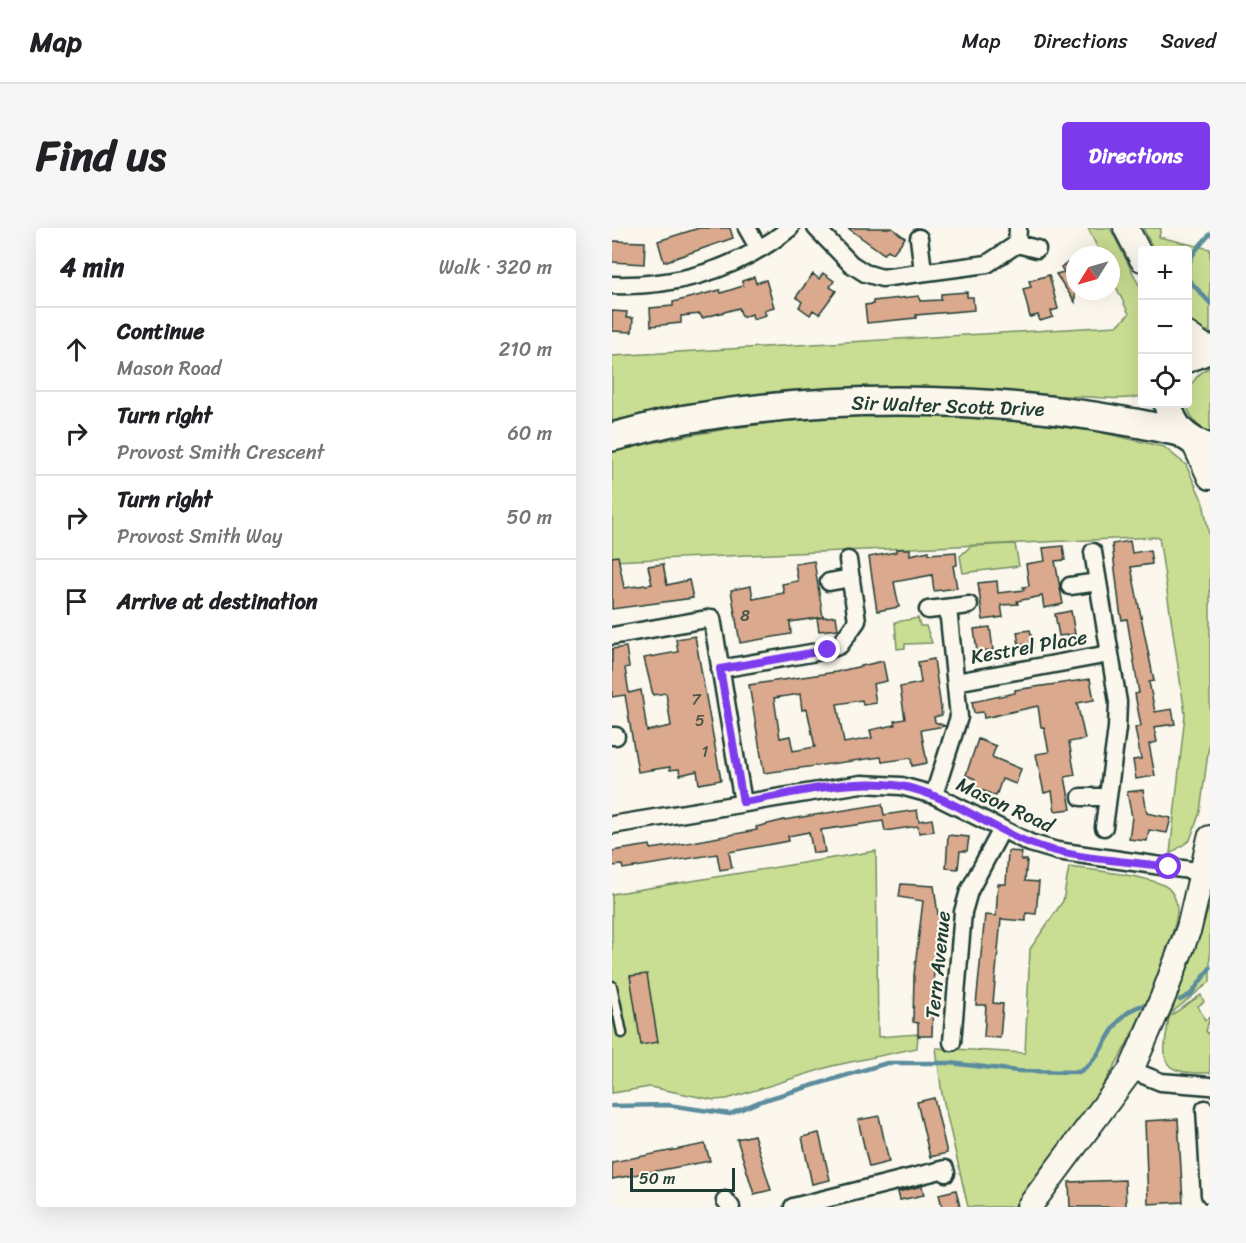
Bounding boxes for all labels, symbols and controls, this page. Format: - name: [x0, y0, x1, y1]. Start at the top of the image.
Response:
- text: Map: [30, 17, 82, 66]
- text: Map: [962, 22, 1000, 60]
- text: Directions: [1033, 22, 1128, 60]
- text: Saved: [1161, 22, 1216, 60]
- text: Find us: [36, 119, 166, 193]
- button: Directions: [1062, 122, 1210, 190]
- text: 4 min: [60, 244, 124, 290]
- north arrow: [1066, 246, 1120, 300]
- map controls: [1138, 246, 1192, 408]
- button: +: [1138, 246, 1192, 300]
- text: Walk · 320 m: [439, 250, 552, 285]
- button: −: [1138, 300, 1192, 354]
- text: Continue: [117, 312, 205, 351]
- text: 210 m: [499, 332, 552, 367]
- icon: ahead: [60, 333, 93, 366]
- text: Mason Road: [117, 351, 221, 386]
- button: locate: [1138, 354, 1192, 408]
- street label: Sir Walter Scott Drive: [851, 385, 1045, 427]
- text: Turn right: [117, 396, 212, 435]
- text: 60 m: [507, 416, 552, 451]
- icon: right: [60, 417, 93, 450]
- text: Provost Smith Crescent: [117, 435, 325, 470]
- text: Turn right: [117, 480, 212, 519]
- text: 50 m: [507, 500, 552, 535]
- icon: right: [60, 501, 93, 534]
- text: Provost Smith Way: [117, 519, 282, 554]
- text: Arrive at destination: [117, 582, 318, 621]
- icon: arrive: [60, 585, 93, 618]
- house number: 8: [740, 601, 750, 630]
- street label: Kestrel Place: [968, 620, 1090, 674]
- route end: [814, 636, 840, 662]
- house number: 7: [691, 685, 701, 714]
- house number: 5: [695, 706, 705, 735]
- house number: 1: [702, 737, 709, 766]
- street label: Mason Road: [950, 767, 1061, 844]
- route start: [1155, 853, 1181, 879]
- street label: Tern Avenue: [915, 909, 961, 1021]
- text: 50 m: [639, 1164, 675, 1193]
- scale bar: [630, 1165, 735, 1192]

